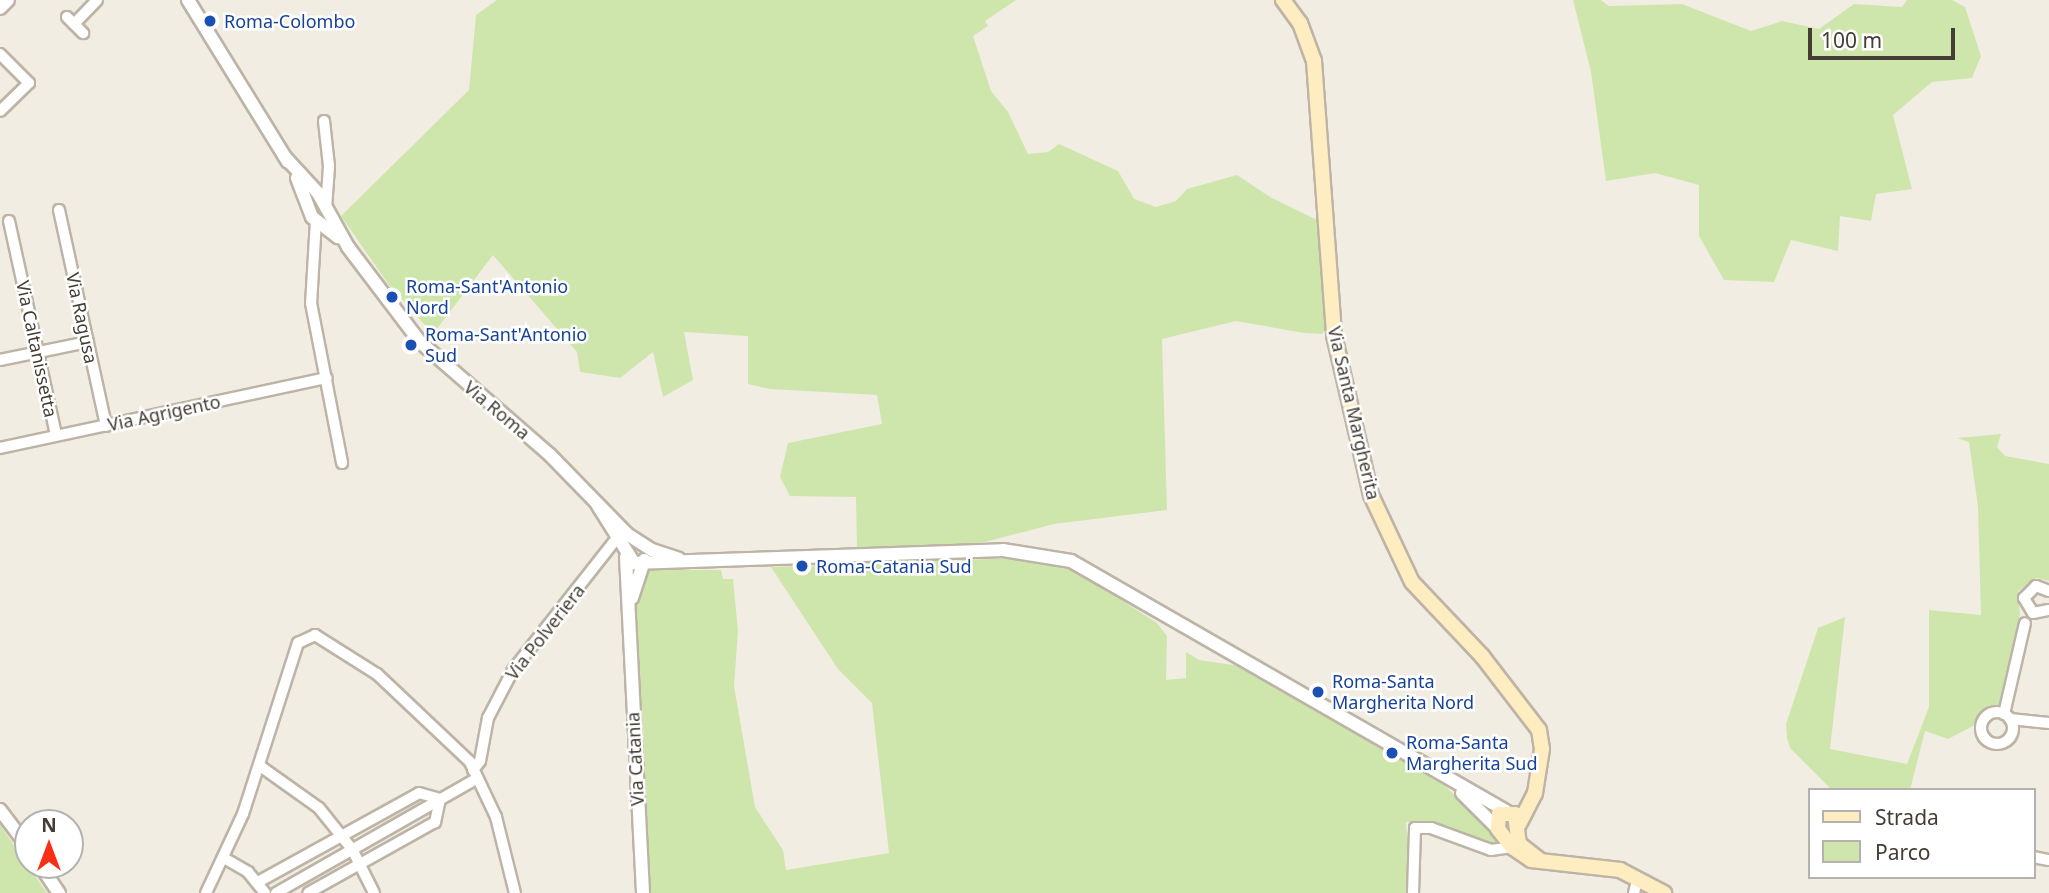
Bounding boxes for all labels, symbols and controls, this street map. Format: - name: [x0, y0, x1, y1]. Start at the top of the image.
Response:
- place label: Roma-Colombo: [224, 10, 355, 32]
- marker: Roma-Colombo: [202, 13, 218, 29]
- scale bar: [1811, 14, 1958, 58]
- text: 100 m: [1821, 26, 1882, 54]
- street label: Via Ragusa: [62, 271, 102, 365]
- place label: Roma-Sant'Antonio Nord: [406, 276, 568, 318]
- street label: Via Caltanissetta: [12, 279, 62, 419]
- marker: Roma-Sant'Antonio Nord: [384, 289, 400, 305]
- place label: Roma-Sant'Antonio Sud: [425, 324, 587, 366]
- street label: Via Santa Margherita: [1324, 324, 1384, 502]
- marker: Roma-Sant'Antonio Sud: [403, 337, 419, 353]
- street label: Via Roma: [460, 376, 534, 444]
- street label: Via Agrigento: [106, 391, 222, 435]
- place label: Roma-Catania Sud: [816, 555, 972, 577]
- marker: Roma-Catania Sud: [794, 558, 810, 574]
- street label: Via Polveriera: [501, 580, 589, 684]
- place label: Roma-Santa Margherita Nord: [1332, 671, 1474, 714]
- marker: Roma-Santa Margherita Nord: [1310, 684, 1326, 700]
- street label: Via Catania: [622, 711, 648, 807]
- place label: Roma-Santa Margherita Sud: [1406, 732, 1537, 774]
- marker: Roma-Santa Margherita Sud: [1384, 745, 1400, 761]
- legend: [1808, 788, 2035, 879]
- text: Strada: [1875, 803, 1939, 831]
- north arrow: [14, 809, 84, 879]
- text: N: [41, 812, 57, 838]
- text: Parco: [1875, 838, 1931, 866]

